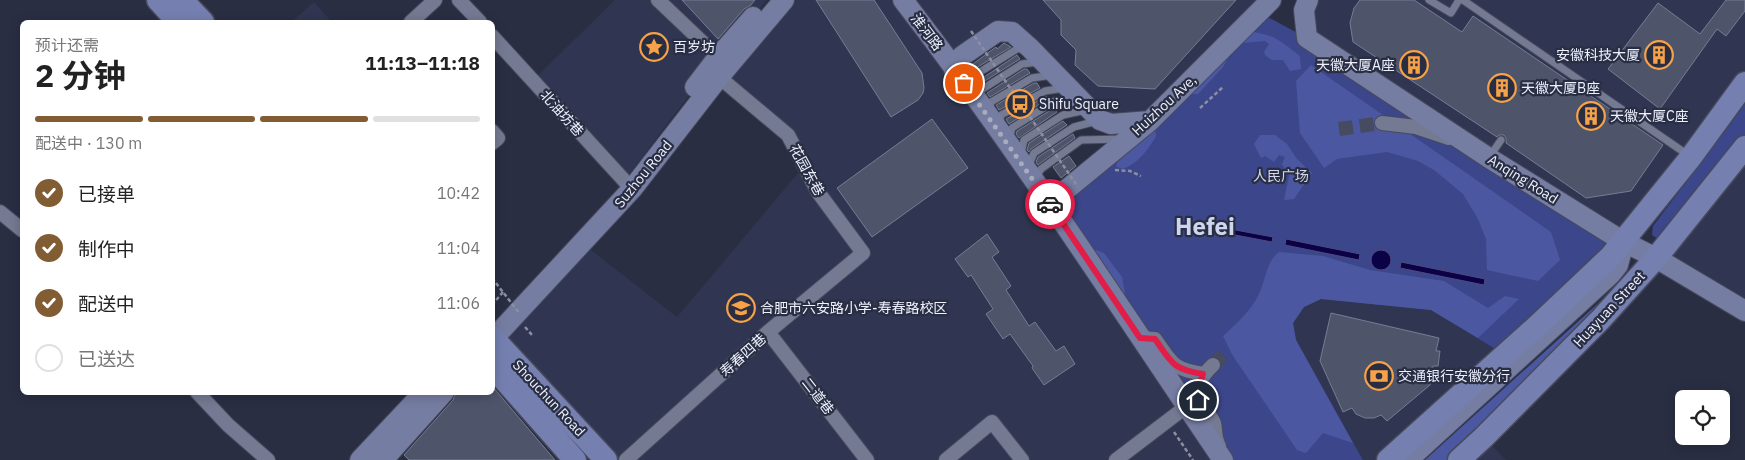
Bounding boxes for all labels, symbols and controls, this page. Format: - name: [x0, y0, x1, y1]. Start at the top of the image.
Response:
- street label: 淮河路: [907, 10, 947, 54]
- place icon: 百岁坊: [639, 32, 669, 62]
- text: 预计还需: [35, 35, 99, 55]
- place label: 百岁坊: [673, 38, 715, 56]
- building icon: 安徽科技大厦: [1644, 40, 1674, 70]
- place label: 安徽科技大厦: [1556, 46, 1640, 64]
- building icon: 天徽大厦A座: [1399, 50, 1429, 80]
- text: 11:13–11:18: [365, 51, 480, 75]
- text: 2 分钟: [35, 54, 126, 96]
- place label: 天徽大厦A座: [1316, 56, 1395, 74]
- pin: [943, 62, 985, 104]
- icon: bag: [950, 69, 978, 97]
- street label: Huizhou Ave,: [1128, 71, 1200, 139]
- building icon: 天徽大厦B座: [1487, 73, 1517, 103]
- place label: 天徽大厦B座: [1521, 79, 1600, 97]
- street label: 北油坊巷: [537, 86, 587, 140]
- bus stop icon: Shifu Square: [1005, 89, 1035, 119]
- place label: Shifu Square: [1039, 95, 1119, 113]
- building icon: 天徽大厦C座: [1576, 101, 1606, 131]
- place label: 天徽大厦C座: [1610, 107, 1689, 125]
- text: 配送中 · 130 m: [35, 133, 142, 153]
- street label: Suzhou Road: [610, 137, 676, 211]
- street label: 花园东巷: [786, 141, 828, 199]
- street label: Anqing Road: [1485, 150, 1561, 208]
- park label: 人民广场: [1253, 167, 1309, 185]
- icon: check: [35, 179, 63, 207]
- courier: [1025, 179, 1075, 229]
- text: 已接单: [78, 182, 135, 206]
- text: 10:42: [437, 183, 480, 203]
- icon: car: [1036, 190, 1064, 218]
- district label: Hefei: [1175, 210, 1235, 242]
- icon: check: [35, 234, 63, 262]
- text: 制作中: [78, 237, 135, 261]
- text: 11:04: [437, 238, 480, 258]
- street label: Huayuan Street: [1569, 267, 1649, 351]
- icon: check: [35, 289, 63, 317]
- text: 配送中: [78, 292, 135, 316]
- text: 11:06: [437, 293, 480, 313]
- school or university icon: 合肥市六安路小学-寿春路校区: [726, 293, 756, 323]
- place label: 合肥市六安路小学-寿春路校区: [760, 299, 948, 317]
- street label: 寿春四巷: [716, 330, 770, 380]
- text: 已送达: [78, 347, 135, 371]
- street label: Shouchun Road: [509, 356, 589, 440]
- bank icon: 交通银行安徽分行: [1364, 361, 1394, 391]
- place label: 交通银行安徽分行: [1398, 367, 1510, 385]
- street label: 二道巷: [798, 374, 838, 418]
- pin: [1177, 379, 1219, 421]
- icon: home: [1184, 386, 1212, 414]
- map controls: [1675, 390, 1730, 445]
- button: locate: [1675, 390, 1730, 445]

